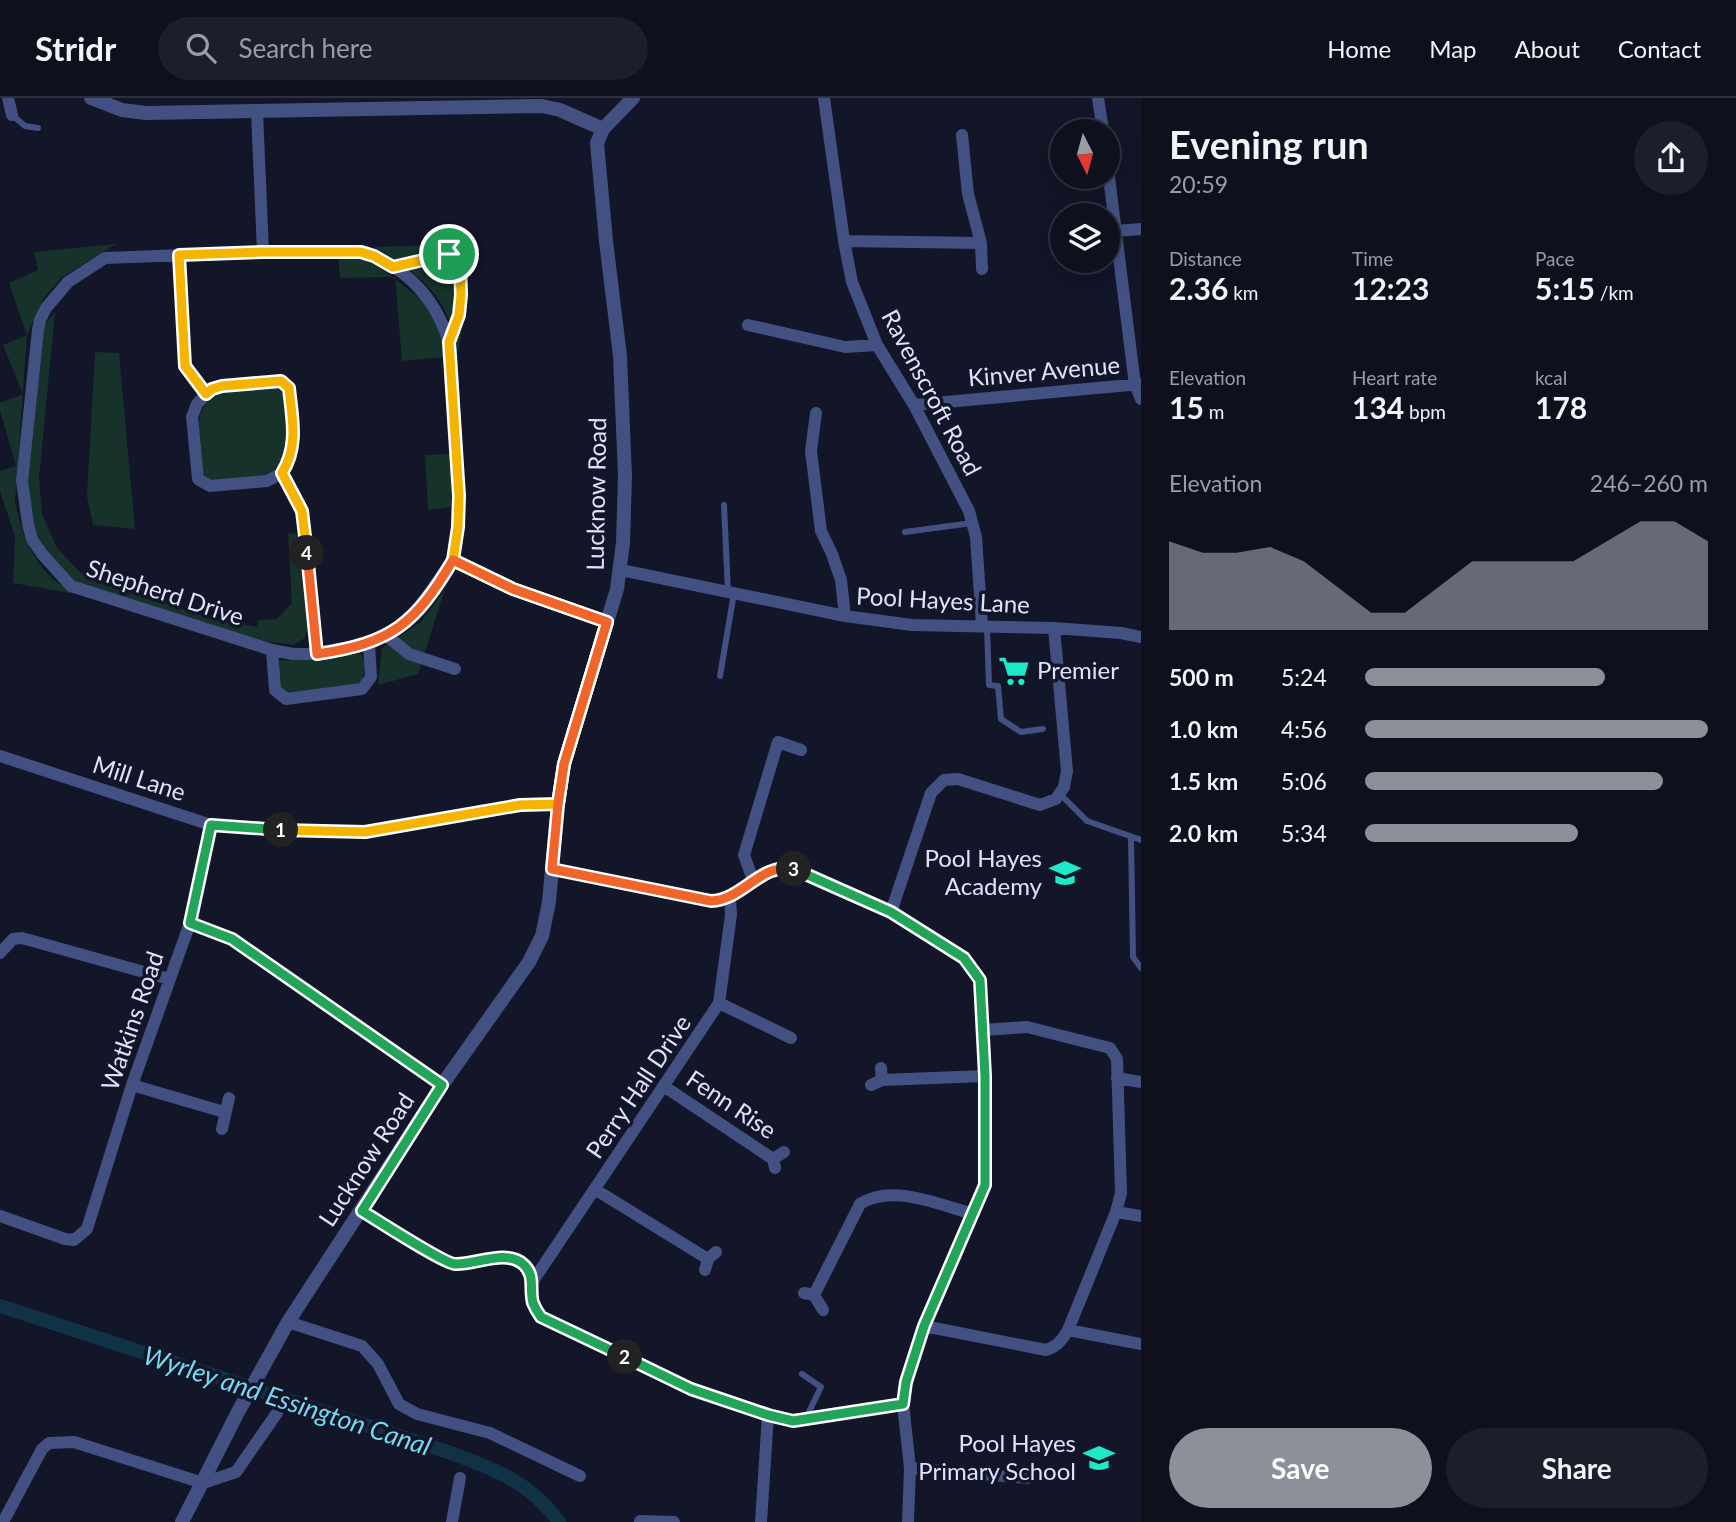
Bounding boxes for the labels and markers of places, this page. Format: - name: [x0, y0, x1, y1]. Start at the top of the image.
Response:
- pin: [419, 224, 479, 284]
- pin: 4: [290, 536, 324, 570]
- supermarket icon: Premier: [997, 654, 1031, 688]
- place label: Premier: [1037, 655, 1119, 684]
- pin: 1: [264, 812, 298, 848]
- place label: Pool Hayes Academy: [924, 843, 1043, 900]
- pin: 3: [776, 852, 812, 886]
- school or university icon: Pool Hayes Academy: [1048, 856, 1082, 890]
- pin: 2: [608, 1340, 642, 1374]
- place label: Pool Hayes Primary School: [918, 1428, 1076, 1485]
- school or university icon: Pool Hayes Primary School: [1082, 1441, 1116, 1475]

